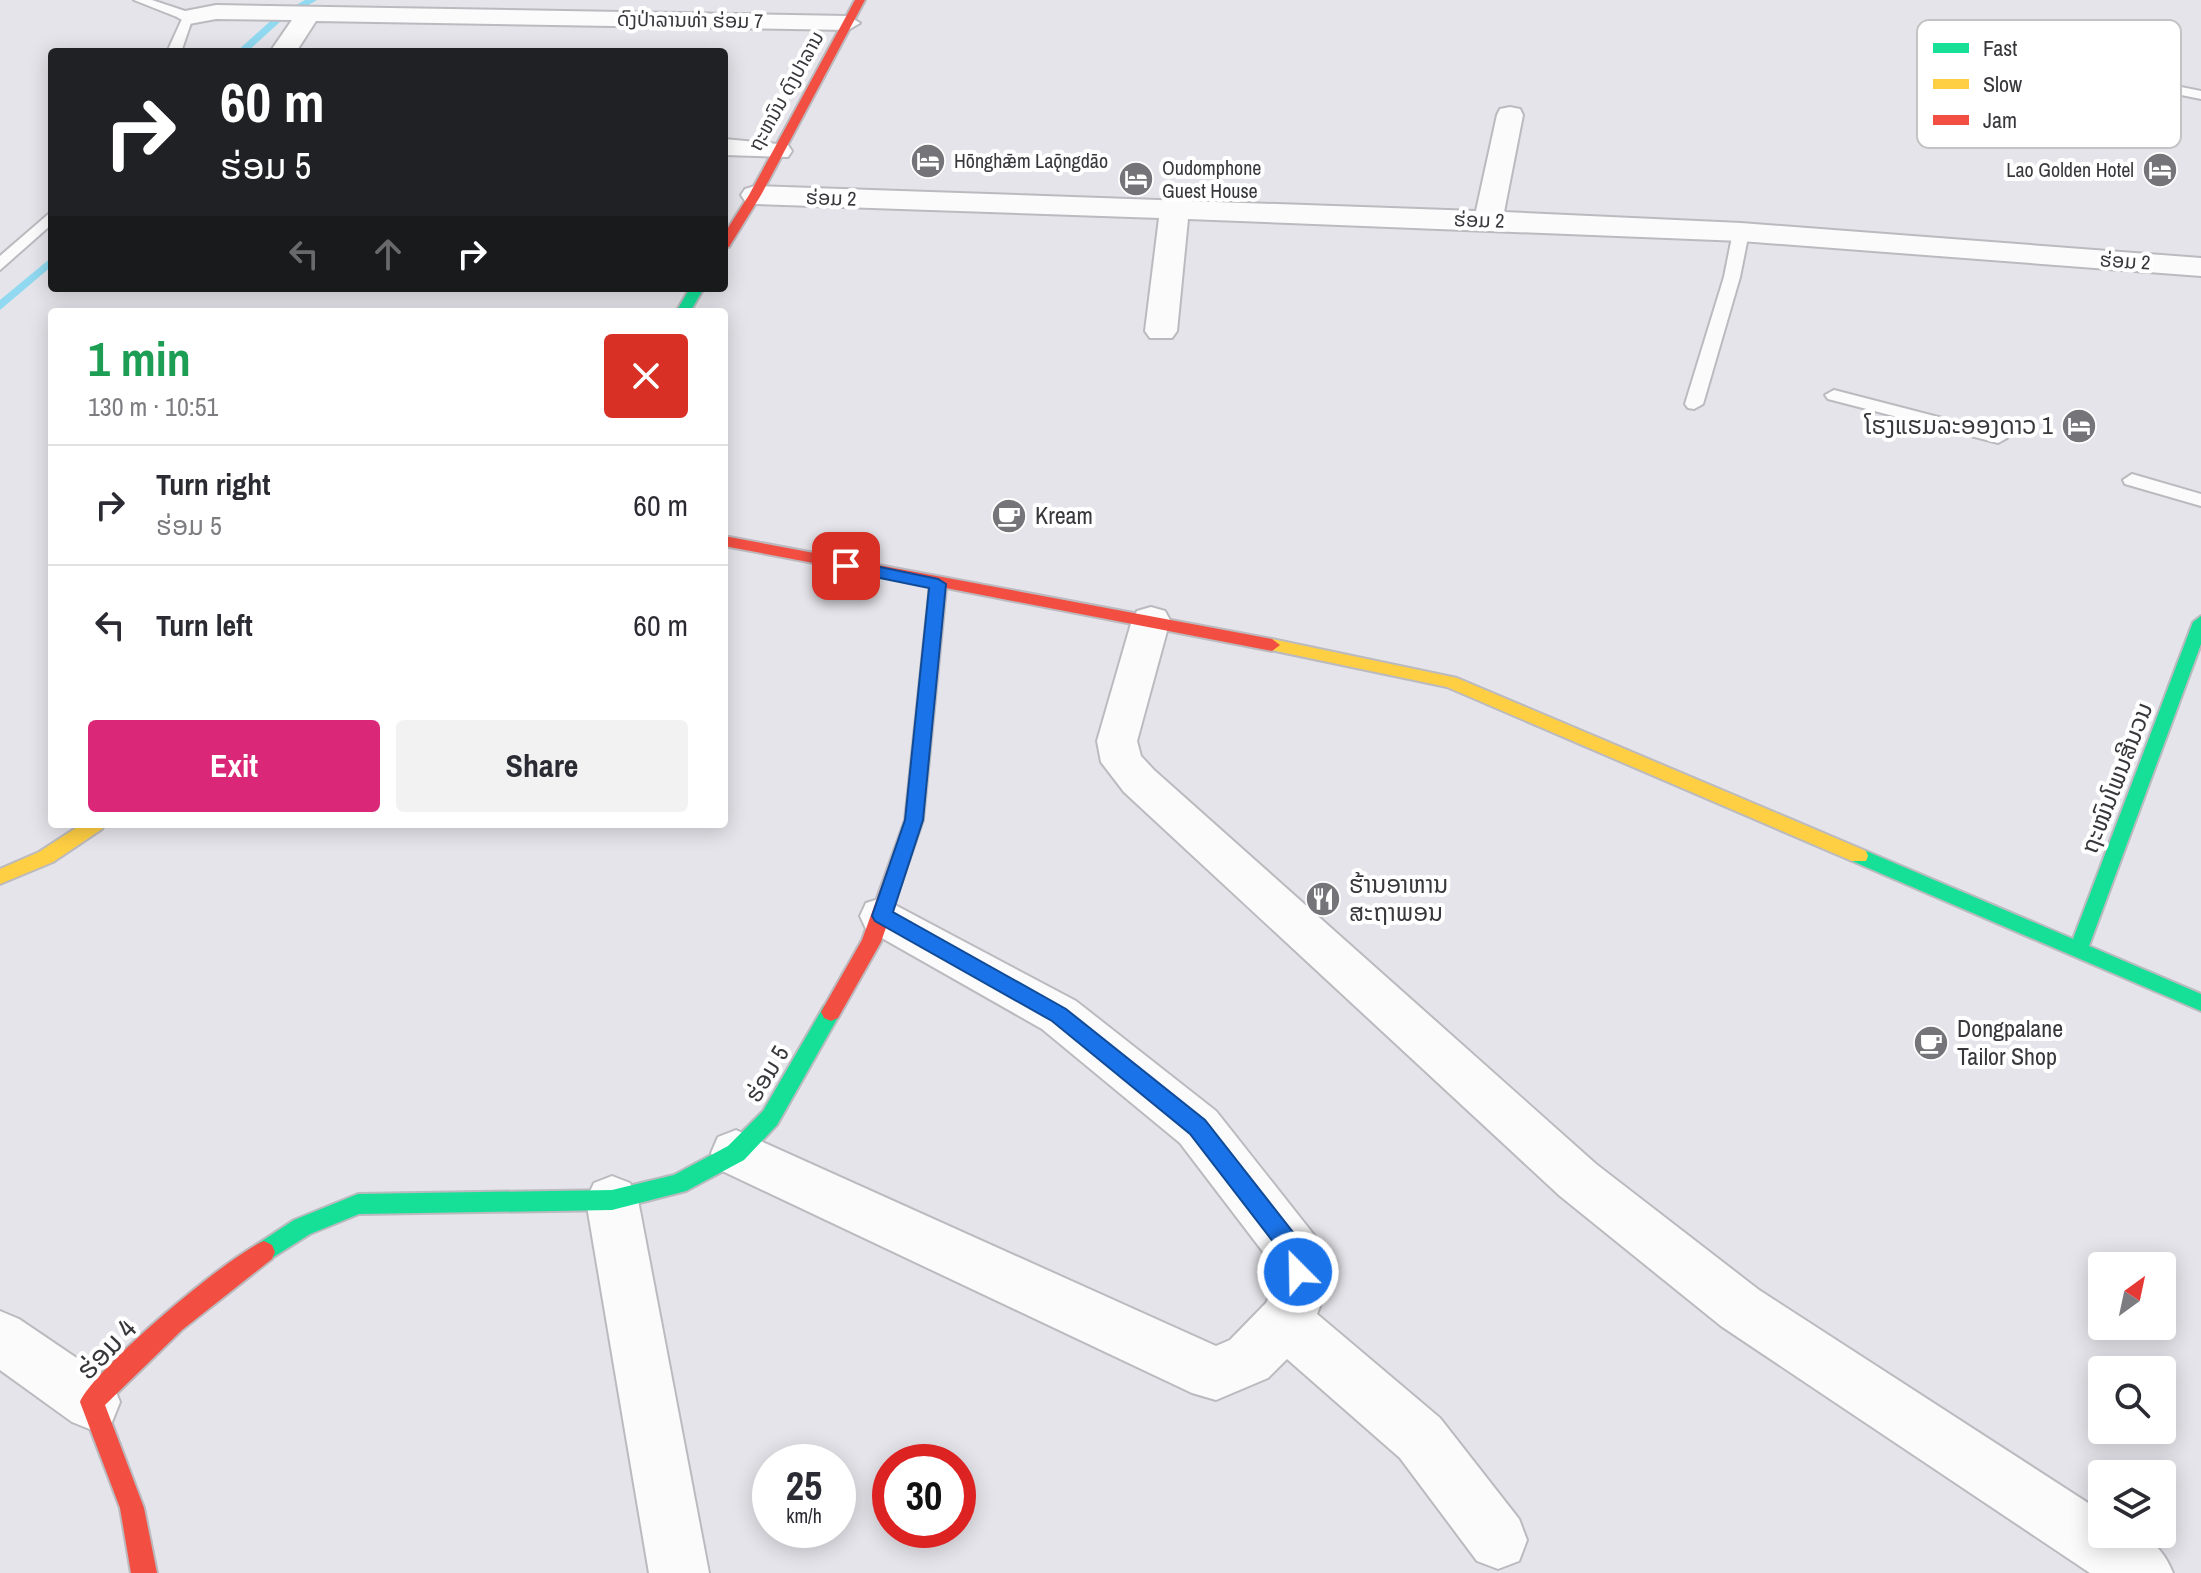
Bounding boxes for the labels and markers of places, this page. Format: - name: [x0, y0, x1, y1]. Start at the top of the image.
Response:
- hotel icon: Hōnghǣm Laǭngdāo: [909, 142, 947, 180]
- place label: Hōnghǣm Laǭngdāo: [954, 147, 1108, 174]
- hotel icon: Lao Golden Hotel: [2141, 151, 2179, 189]
- place label: Oudomphone Guest House: [1162, 154, 1261, 204]
- place label: Lao Golden Hotel: [2006, 156, 2134, 183]
- hotel icon: Oudomphone Guest House: [1117, 160, 1155, 198]
- hotel icon: ໂຮງແຮມລະອອງດາວ 1: [2060, 407, 2098, 445]
- place label: ໂຮງແຮມລະອອງດາວ 1: [1864, 409, 2053, 441]
- cafe icon: Kream: [990, 497, 1028, 535]
- place label: Kream: [1035, 499, 1093, 531]
- pin: [812, 532, 880, 600]
- place label: ຮ້ານອາຫານ ສະຖາພອນ: [1349, 868, 1448, 928]
- restaurant icon: ຮ້ານອາຫານ ສະຖາພອນ: [1304, 880, 1342, 918]
- place label: Dongpalane Tailor Shop: [1957, 1012, 2063, 1072]
- cafe icon: Dongpalane Tailor Shop: [1912, 1024, 1950, 1062]

